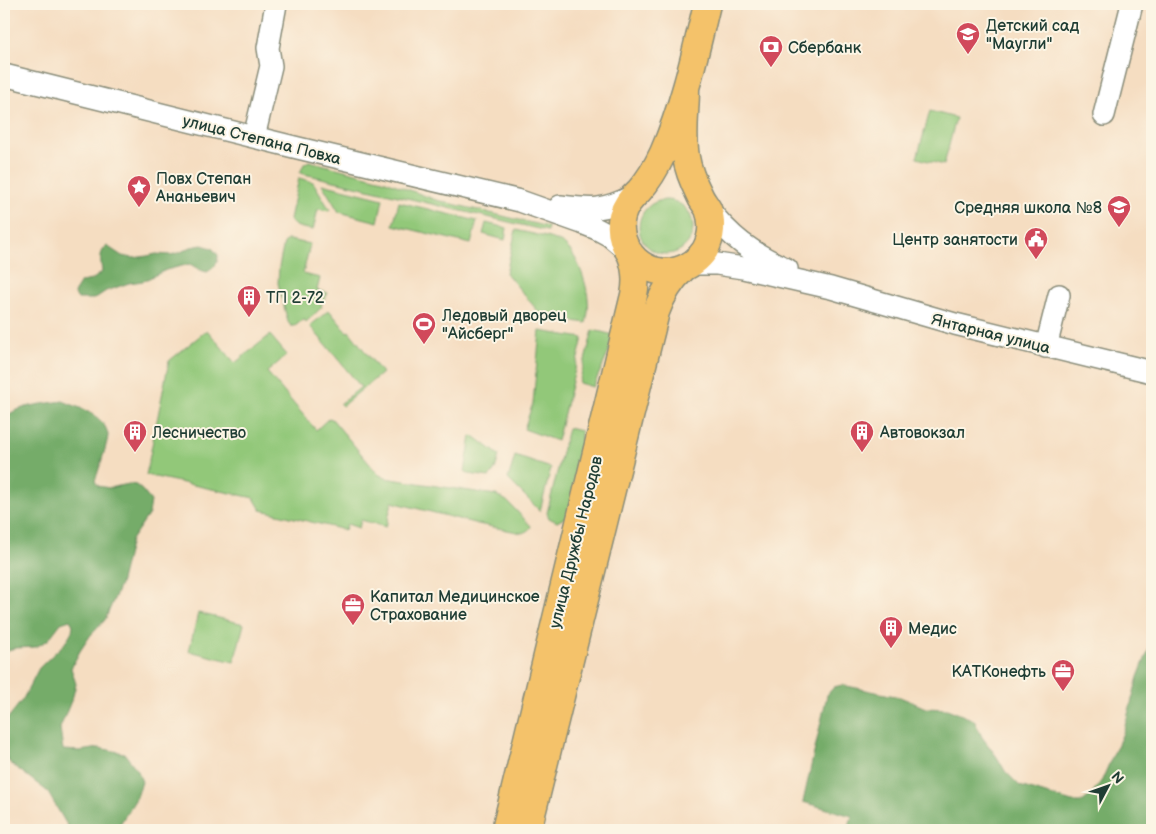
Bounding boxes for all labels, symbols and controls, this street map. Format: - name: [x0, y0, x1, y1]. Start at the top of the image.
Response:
- place label: Детский сад "Маугли": [986, 17, 1079, 54]
- school or university icon: Детский сад "Маугли": [955, 21, 981, 55]
- bank icon: Сбербанк: [758, 34, 784, 68]
- place label: Сбербанк: [788, 39, 862, 58]
- street label: улица Степана Повха: [180, 112, 343, 169]
- place label: Повх Степан Ананьевич: [155, 170, 251, 207]
- place icon: Повх Степан Ананьевич: [126, 174, 152, 208]
- school or university icon: Средняя школа №8: [1106, 194, 1132, 228]
- place label: Средняя школа №8: [954, 199, 1102, 218]
- public building icon: Центр занятости: [1023, 226, 1049, 260]
- place label: Центр занятости: [892, 231, 1018, 250]
- building icon: ТП 2-72: [236, 284, 262, 318]
- place label: ТП 2-72: [266, 289, 325, 308]
- place label: Ледовый дворец "Айсберг": [441, 307, 567, 344]
- street label: Янтарная улица: [929, 310, 1053, 359]
- sports icon: Ледовый дворец "Айсберг": [411, 311, 437, 345]
- building icon: Лесничество: [122, 419, 148, 453]
- building icon: Автовокзал: [849, 419, 875, 453]
- place label: Лесничество: [151, 424, 246, 443]
- place label: Автовокзал: [879, 424, 965, 443]
- street label: улица Дружбы Народов: [546, 454, 607, 630]
- place label: Капитал Медицинское Страхование: [370, 588, 540, 625]
- office icon: Капитал Медицинское Страхование: [340, 592, 366, 626]
- building icon: Медис: [878, 615, 904, 649]
- place label: Медис: [908, 620, 957, 639]
- office icon: КАТКонефть: [1050, 658, 1076, 692]
- place label: КАТКонефть: [952, 663, 1046, 682]
- north arrow: [1084, 762, 1134, 812]
- text: N: [1108, 768, 1127, 787]

